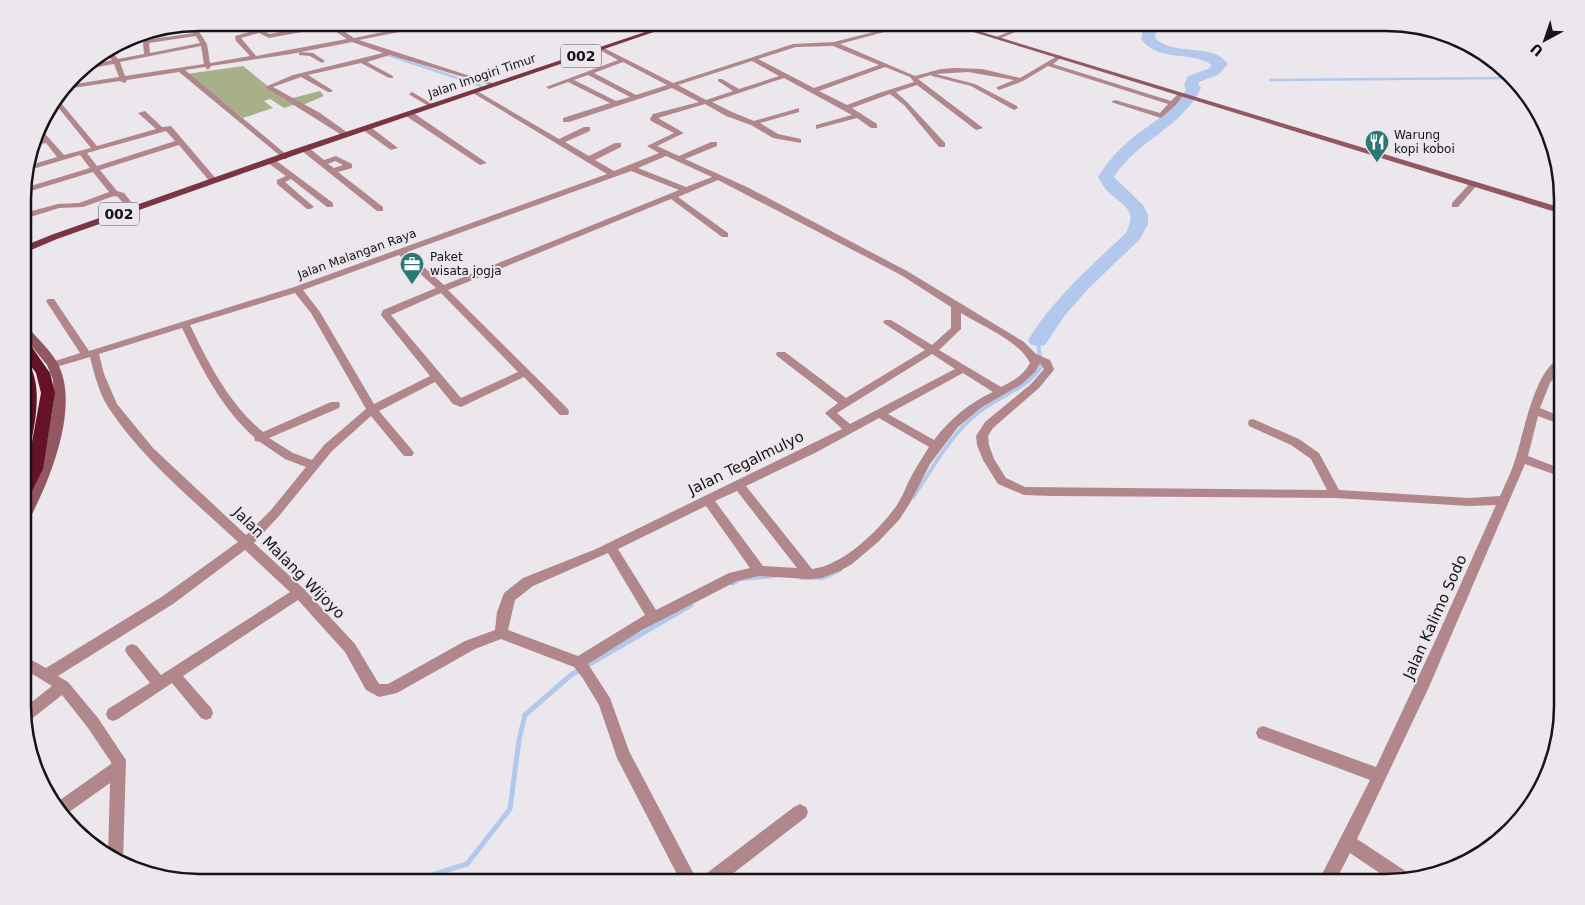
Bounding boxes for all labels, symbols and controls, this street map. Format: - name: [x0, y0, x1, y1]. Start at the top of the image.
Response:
- north arrow: [1520, 15, 1570, 65]
- text: U: [1527, 40, 1546, 60]
- road number: 002: [561, 44, 601, 68]
- street label: Jalan Imogiri Timur: [425, 51, 538, 101]
- place label: Warung kopi koboi: [1394, 128, 1455, 156]
- restaurant icon: Warung kopi koboi: [1364, 129, 1390, 163]
- road number: 002: [99, 202, 139, 225]
- street label: Jalan Malangan Raya: [295, 226, 418, 282]
- place label: Paket wisata jogja: [430, 250, 502, 278]
- office icon: Paket wisata jogja: [399, 251, 425, 285]
- street label: Jalan Tegalmulyo: [684, 427, 807, 499]
- street label: Jalan Malang Wijoyo: [229, 503, 349, 623]
- street label: Jalan Kalimo Sodo: [1399, 552, 1471, 683]

